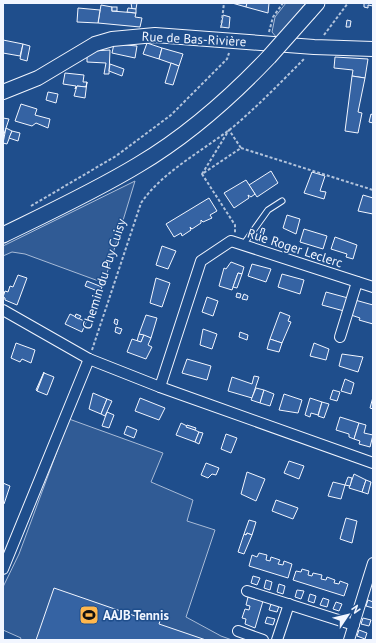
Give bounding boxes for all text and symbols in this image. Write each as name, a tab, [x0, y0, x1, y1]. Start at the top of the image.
street label: Rue de Bas-Rivière	[141, 28, 247, 50]
street label: Chemin du Puy Cuisy	[78, 217, 130, 331]
street label: Rue Roger Leclerc	[245, 225, 345, 271]
north arrow	[328, 595, 368, 635]
text: N	[348, 602, 364, 616]
sports icon: AAJB Tennis	[78, 604, 100, 626]
place label: AAJB Tennis	[103, 607, 169, 624]

